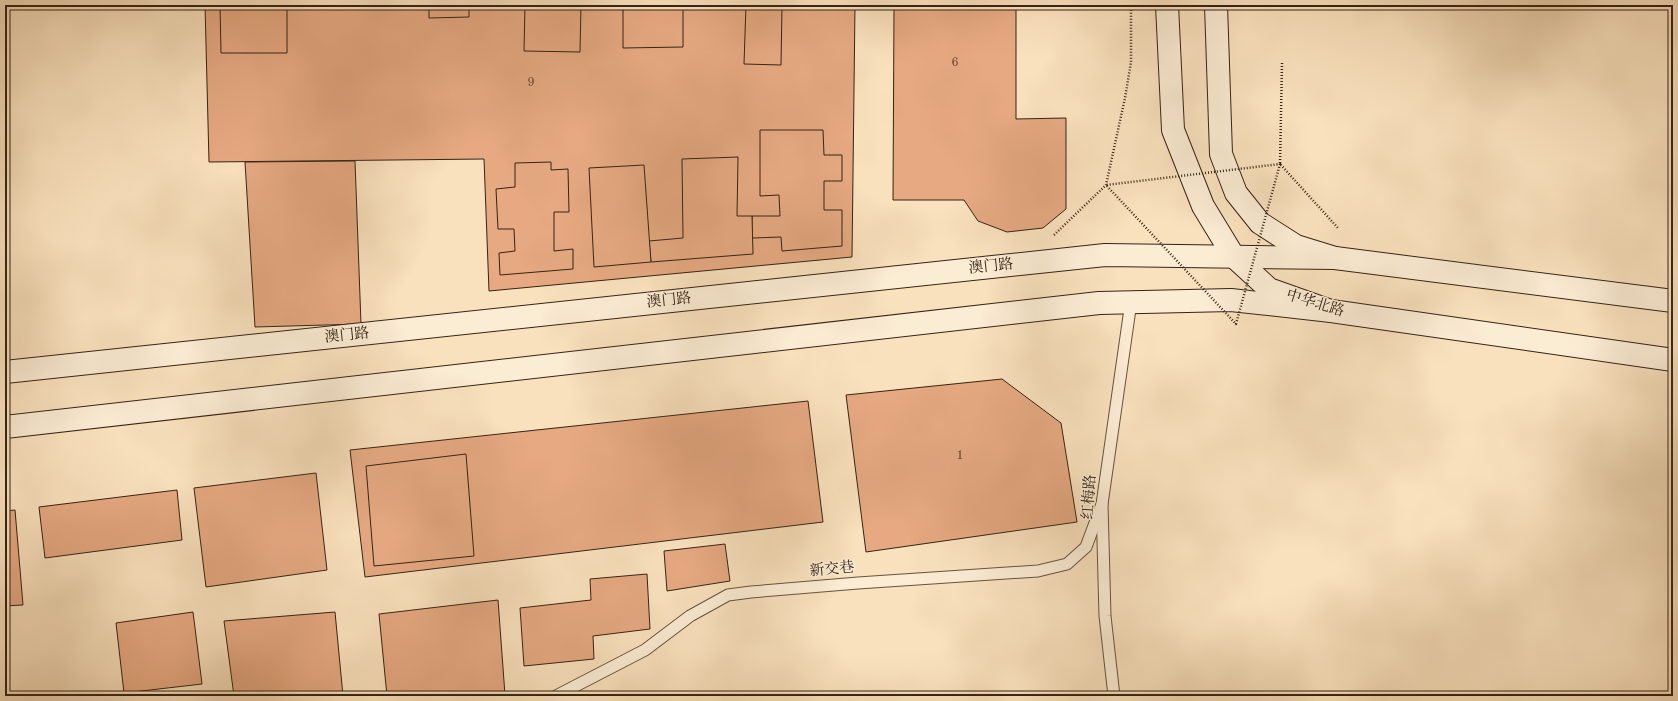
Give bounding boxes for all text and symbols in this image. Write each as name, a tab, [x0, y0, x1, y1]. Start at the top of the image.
house number: 6	[951, 56, 959, 69]
house number: 9	[527, 76, 535, 89]
street label: 澳门路	[968, 255, 1014, 277]
street label: 中华北路	[1284, 286, 1346, 320]
street label: 澳门路	[646, 289, 692, 311]
street label: 澳门路	[324, 324, 370, 346]
house number: 1	[956, 449, 964, 462]
street label: 红梅路	[1079, 474, 1099, 520]
street label: 新交巷	[809, 559, 855, 579]

